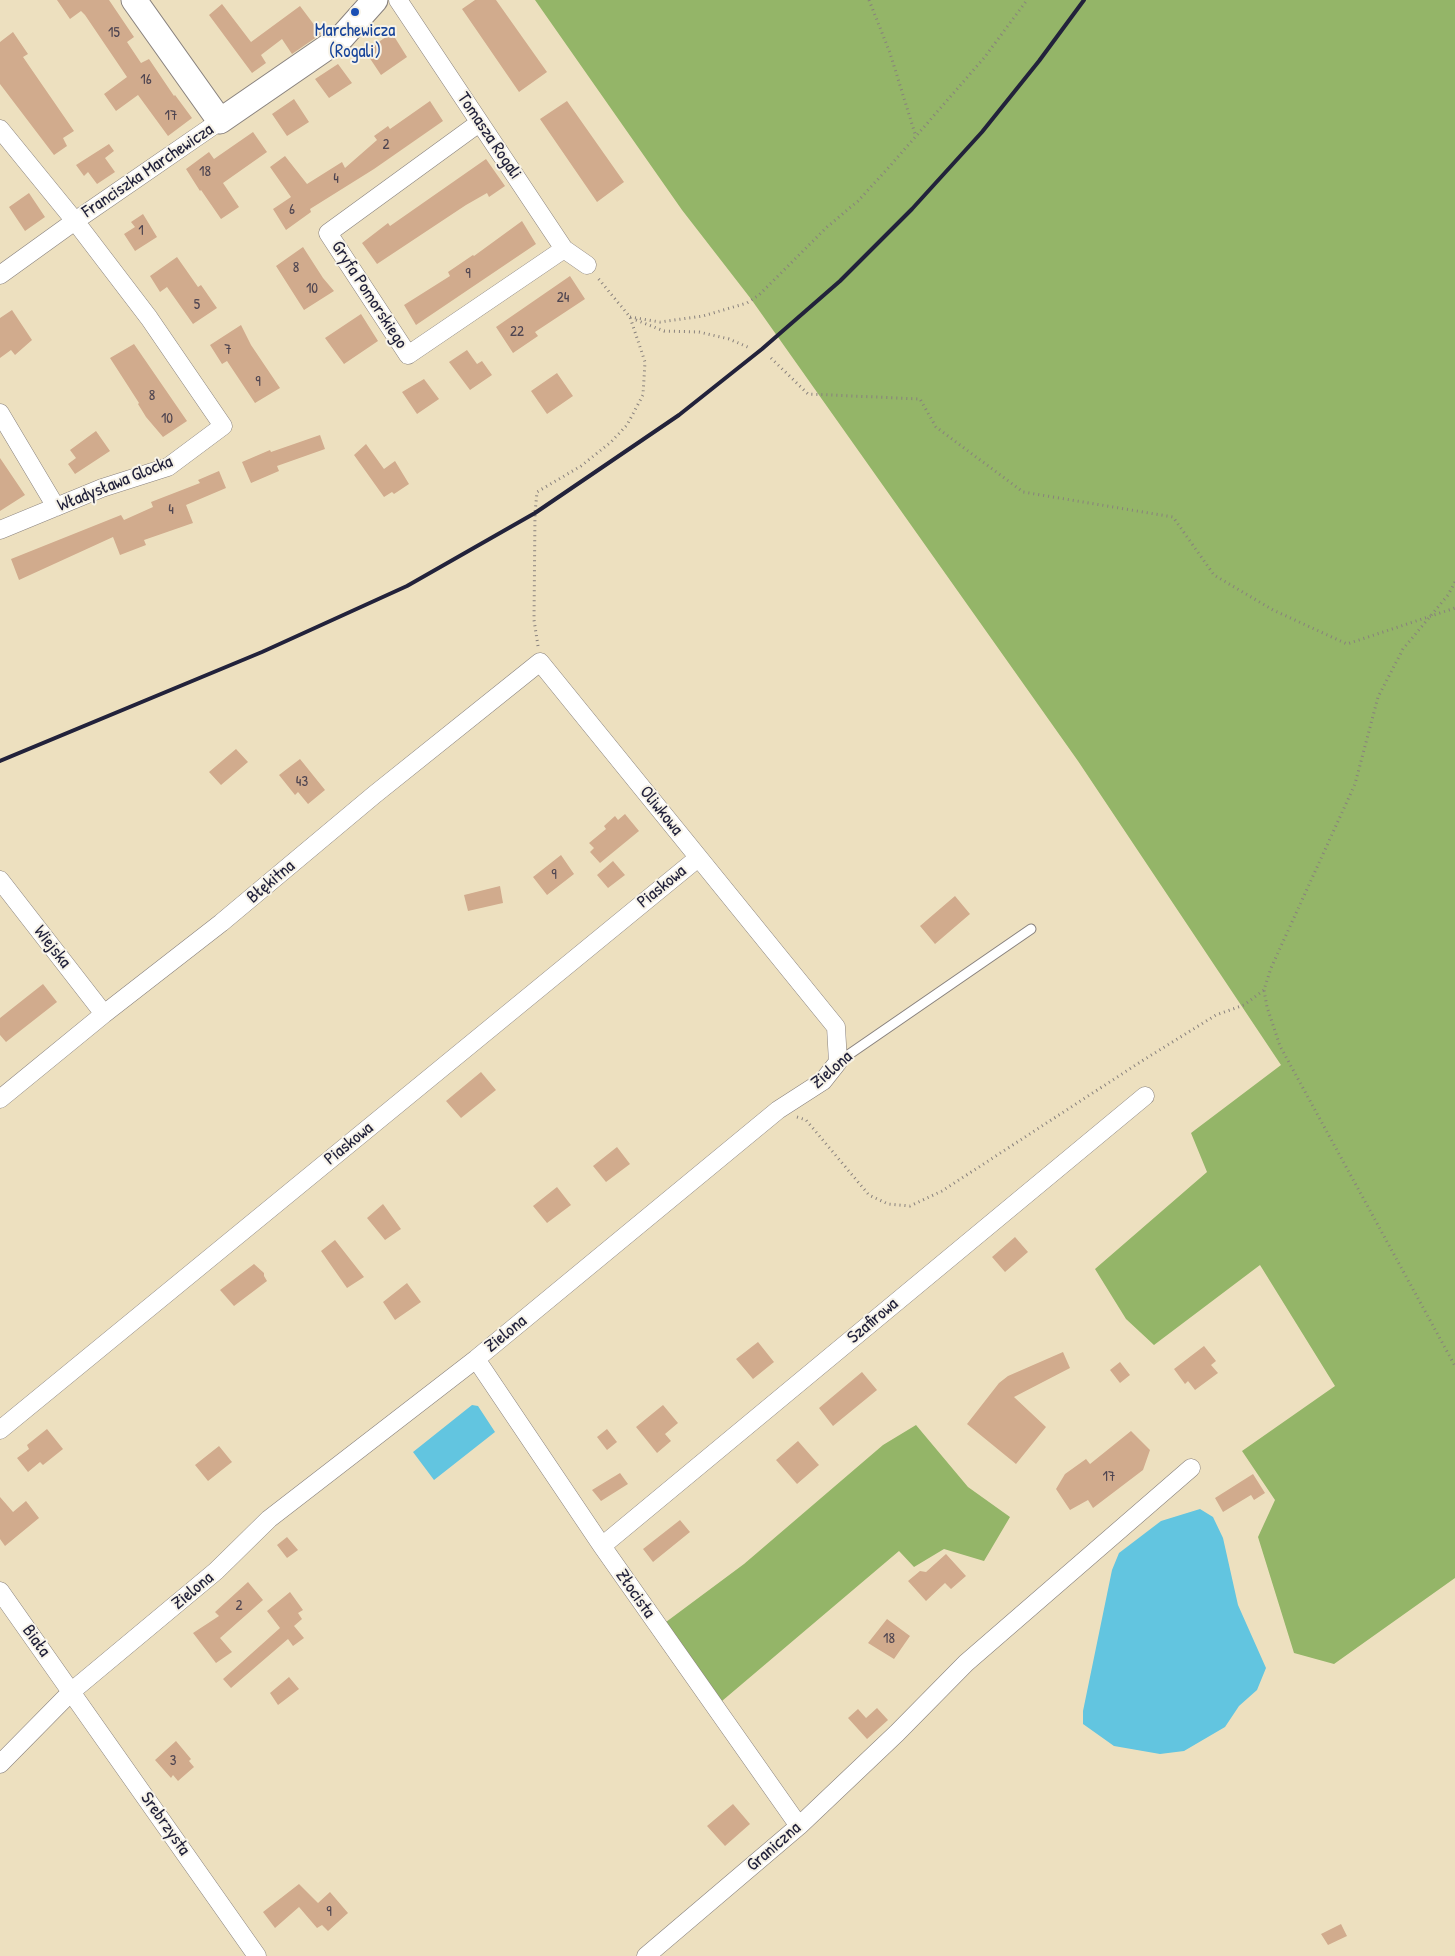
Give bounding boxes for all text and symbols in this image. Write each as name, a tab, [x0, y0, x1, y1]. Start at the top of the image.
marker: Marchewicza (Rogali)	[349, 6, 361, 18]
place label: Marchewicza (Rogali)	[315, 20, 395, 62]
house number: 15	[108, 24, 120, 42]
house number: 16	[140, 71, 152, 89]
street label: Tomasza Rogali	[452, 88, 526, 184]
house number: 17	[165, 107, 177, 125]
street label: Franciszka Marchewicza	[78, 119, 218, 223]
house number: 2	[382, 136, 390, 154]
house number: 18	[199, 163, 211, 181]
house number: 4	[333, 170, 339, 188]
house number: 6	[289, 201, 295, 219]
house number: 1	[138, 222, 144, 240]
street label: Gryfa Pomorskiego	[326, 237, 412, 353]
house number: 8	[293, 259, 299, 277]
house number: 9	[465, 265, 471, 283]
house number: 10	[306, 280, 318, 298]
house number: 24	[557, 289, 569, 307]
house number: 5	[194, 296, 200, 314]
house number: 22	[510, 323, 524, 341]
house number: 7	[224, 341, 232, 359]
house number: 9	[255, 373, 261, 391]
house number: 8	[149, 387, 155, 405]
house number: 10	[161, 410, 173, 428]
street label: Władysława Glocka	[54, 451, 176, 517]
house number: 4	[168, 501, 174, 519]
house number: 43	[296, 773, 308, 791]
street label: Oliwkowa	[635, 782, 687, 840]
street label: Błękitna	[243, 856, 299, 908]
street label: Piaskowa	[633, 861, 691, 913]
house number: 9	[551, 866, 557, 884]
street label: Wiejska	[29, 921, 75, 973]
street label: Zielona	[807, 1046, 857, 1094]
street label: Piaskowa	[320, 1118, 378, 1170]
street label: Szafirowa	[843, 1294, 903, 1348]
street label: Zielona	[481, 1311, 531, 1357]
house number: 17	[1103, 1468, 1115, 1486]
street label: Złocista	[611, 1566, 659, 1622]
street label: Zielona	[168, 1567, 218, 1615]
house number: 2	[235, 1597, 243, 1615]
street label: Biała	[17, 1621, 55, 1661]
house number: 18	[883, 1630, 895, 1648]
house number: 3	[170, 1752, 176, 1770]
street label: Srebrzysta	[135, 1788, 195, 1860]
street label: Graniczna	[743, 1818, 805, 1876]
house number: 9	[326, 1903, 332, 1921]

